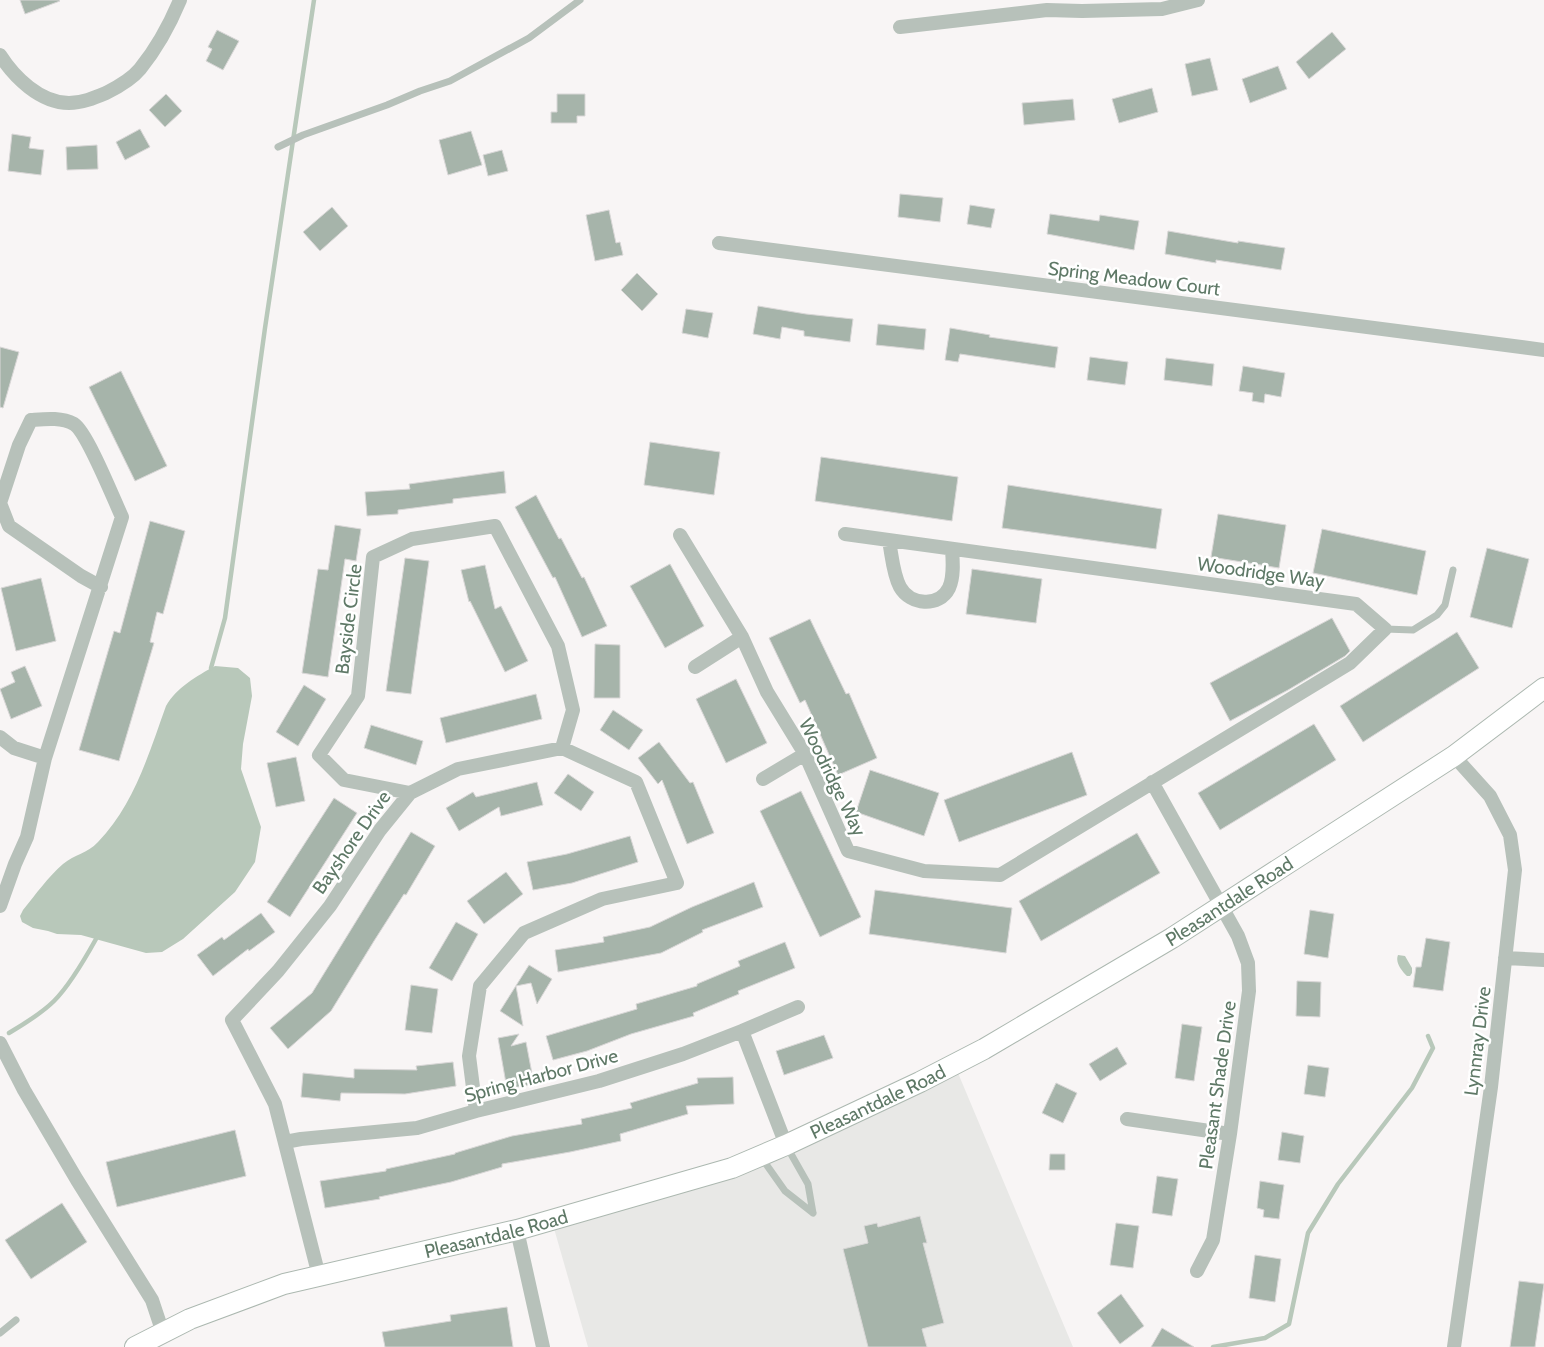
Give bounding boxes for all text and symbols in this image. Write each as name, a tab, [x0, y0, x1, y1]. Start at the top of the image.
street label: Spring Meadow Court	[1047, 257, 1222, 301]
street label: Woodridge Way	[1196, 552, 1326, 593]
street label: Bayside Circle	[330, 562, 367, 675]
street label: Woodridge Way	[794, 715, 871, 840]
street label: Bayshore Drive	[307, 786, 396, 898]
street label: Pleasantdale Road	[1162, 852, 1297, 951]
street label: Lynnray Drive	[1459, 985, 1496, 1097]
street label: Pleasant Shade Drive	[1194, 999, 1241, 1171]
street label: Spring Harbor Drive	[462, 1044, 621, 1107]
street label: Pleasantdale Road	[806, 1060, 949, 1144]
street label: Pleasantdale Road	[422, 1205, 571, 1263]

